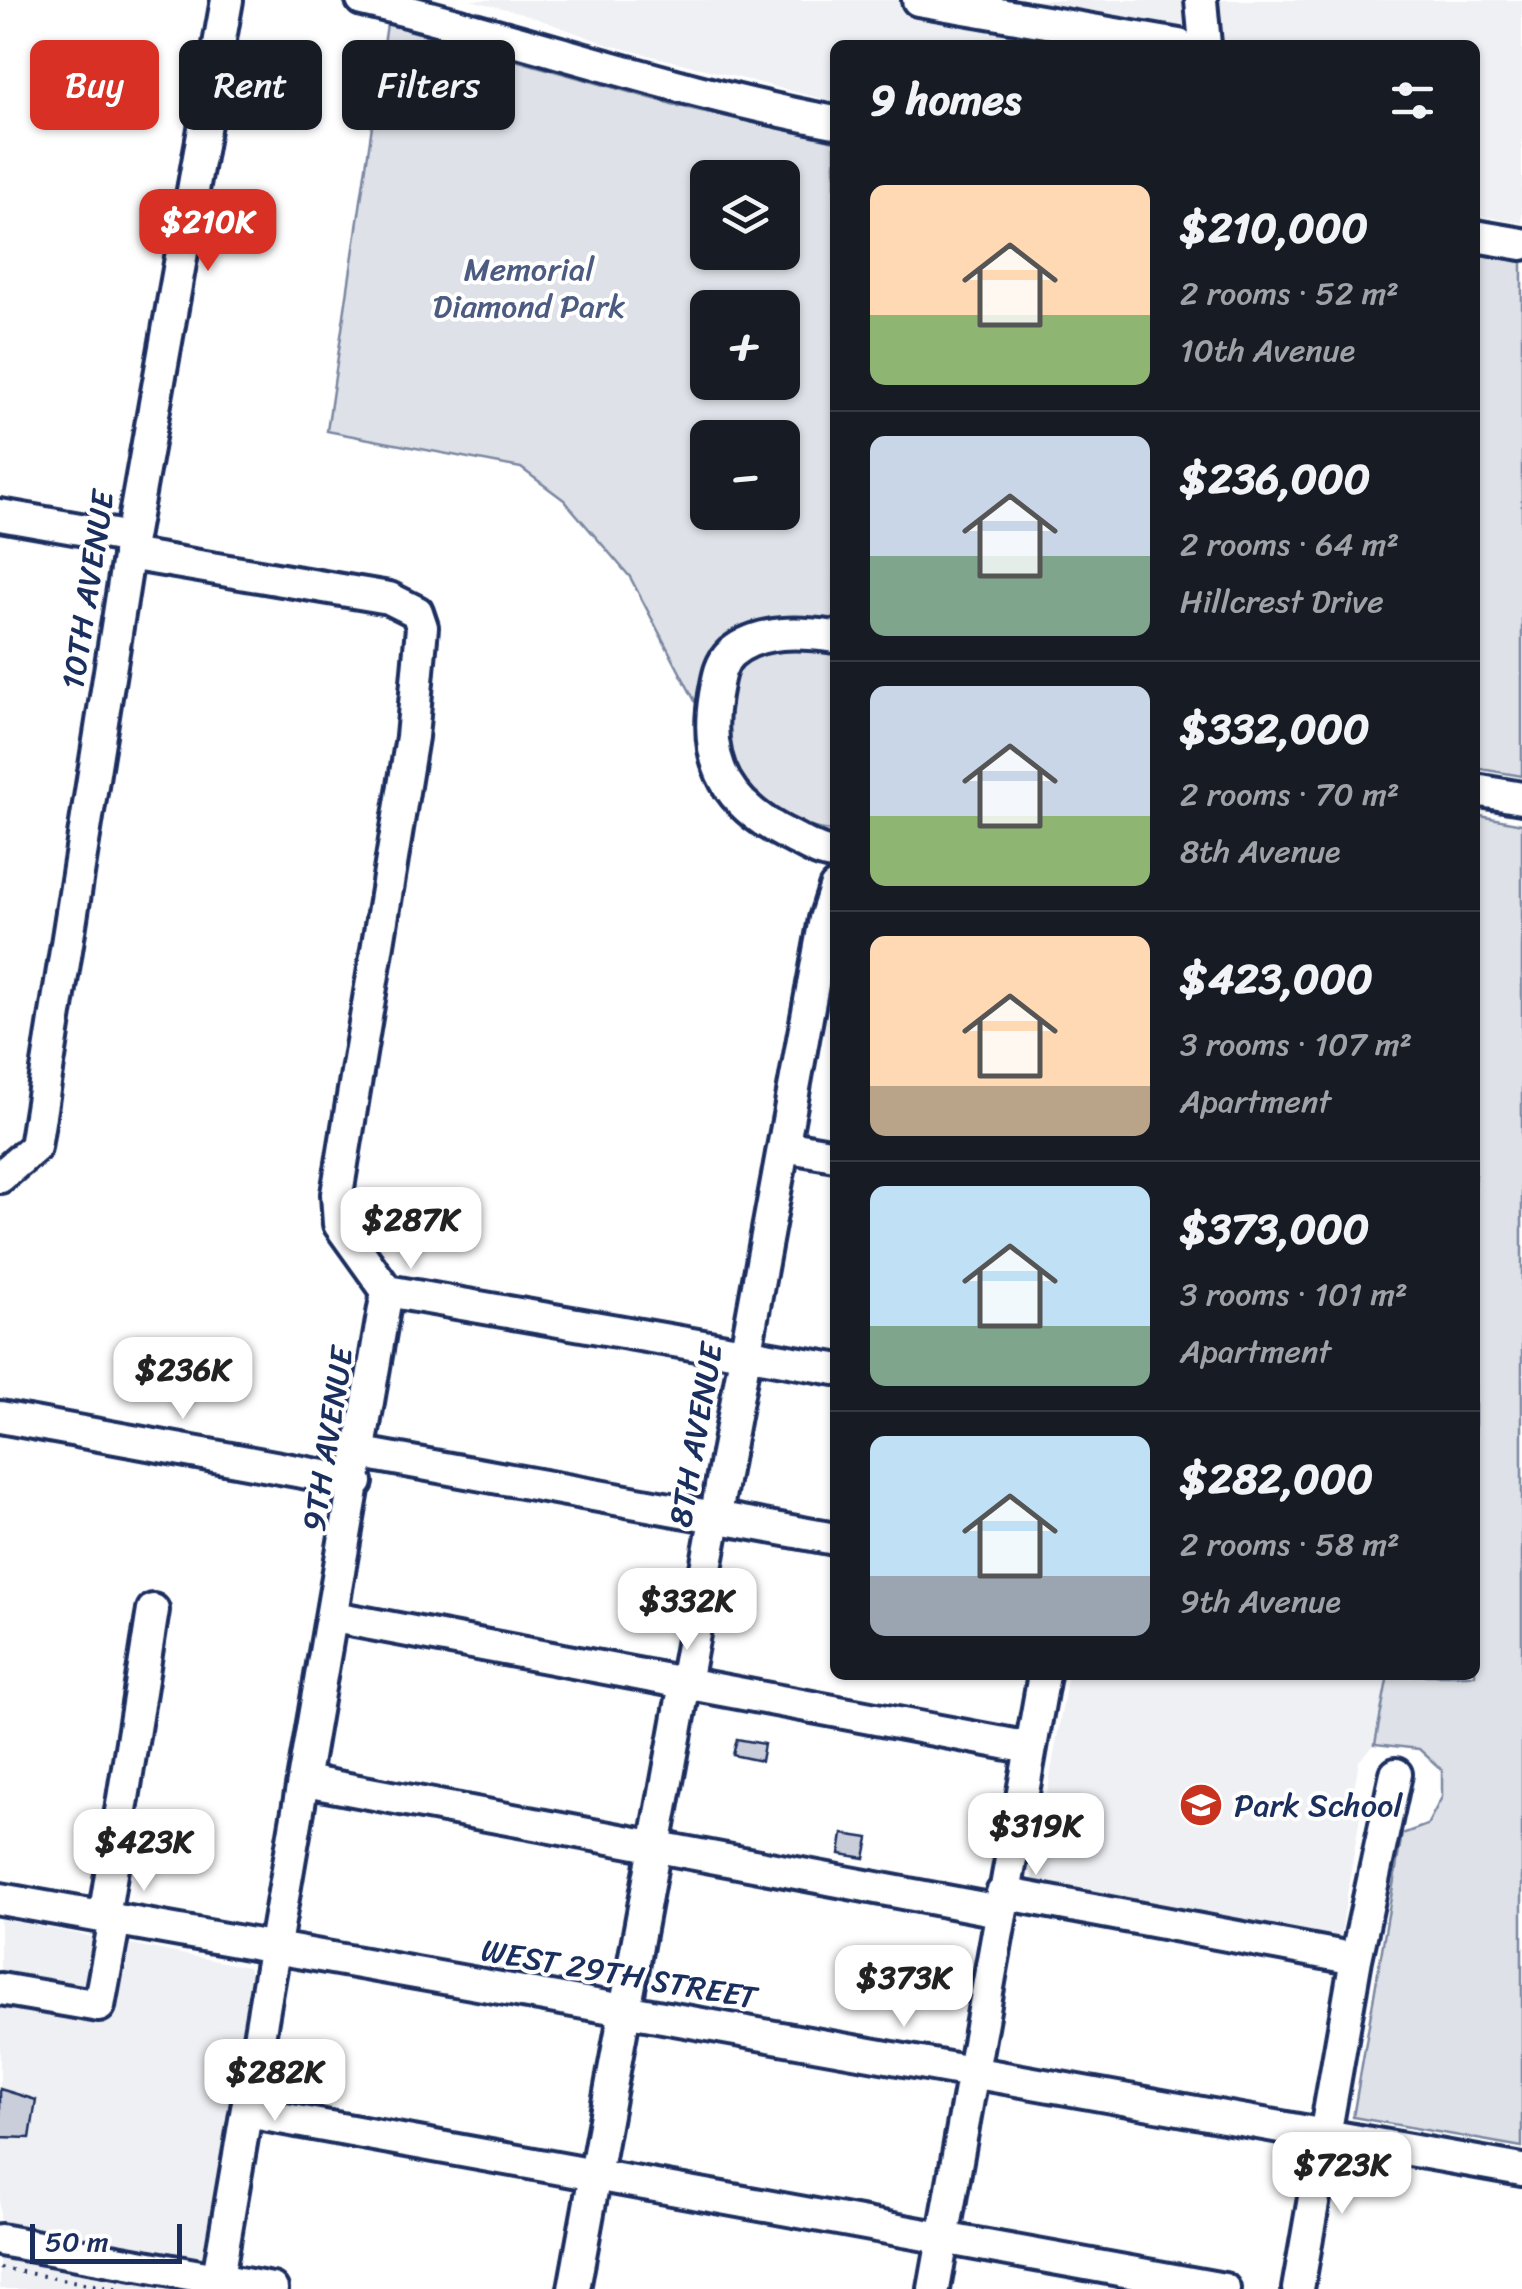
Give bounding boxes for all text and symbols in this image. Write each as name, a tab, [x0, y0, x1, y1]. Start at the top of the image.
chip: Buy	[30, 40, 159, 130]
chip: Rent	[179, 40, 322, 130]
chip: Filters	[342, 40, 515, 130]
text: 9 homes	[870, 63, 1021, 137]
icon: filters	[1385, 73, 1440, 128]
map controls	[690, 160, 800, 530]
button: layers	[690, 160, 800, 270]
pin: $210K	[138, 189, 278, 274]
text: $210,000	[1180, 191, 1368, 265]
text: $210K	[161, 193, 255, 250]
icon: home	[950, 225, 1070, 345]
park label: Memorial Diamond Park	[433, 241, 625, 335]
text: 2 rooms · 52 m²	[1180, 265, 1399, 322]
button: +	[690, 290, 800, 400]
text: 10th Avenue	[1180, 322, 1355, 379]
button: −	[690, 420, 800, 530]
text: $236,000	[1180, 442, 1370, 516]
icon: home	[950, 476, 1070, 596]
street label: 10TH AVENUE	[44, 484, 132, 694]
text: 2 rooms · 64 m²	[1180, 516, 1399, 573]
text: Hillcrest Drive	[1180, 573, 1384, 630]
text: $332,000	[1180, 692, 1370, 766]
icon: home	[950, 726, 1070, 846]
text: 2 rooms · 70 m²	[1180, 766, 1399, 823]
text: 8th Avenue	[1180, 823, 1341, 880]
text: $423,000	[1180, 942, 1373, 1016]
icon: home	[950, 976, 1070, 1096]
text: 3 rooms · 107 m²	[1180, 1016, 1412, 1073]
text: Apartment	[1180, 1073, 1331, 1130]
pin: $287K	[341, 1187, 481, 1272]
text: $287K	[362, 1191, 460, 1248]
text: $373,000	[1180, 1192, 1369, 1266]
icon: home	[950, 1226, 1070, 1346]
text: 3 rooms · 101 m²	[1180, 1266, 1408, 1323]
text: Apartment	[1180, 1323, 1331, 1380]
street label: 8TH AVENUE	[652, 1336, 741, 1532]
pin: $236K	[113, 1337, 253, 1422]
street label: 9TH AVENUE	[285, 1340, 371, 1536]
text: $236K	[135, 1341, 231, 1398]
text: $282,000	[1180, 1442, 1373, 1516]
icon: home	[950, 1476, 1070, 1596]
text: 2 rooms · 58 m²	[1180, 1516, 1400, 1573]
pin: $332K	[617, 1568, 757, 1653]
text: $332K	[640, 1572, 734, 1629]
text: 9th Avenue	[1180, 1573, 1341, 1630]
place label: Park School	[1234, 1777, 1403, 1834]
school or university icon: Park School	[1178, 1782, 1224, 1828]
pin: $319K	[966, 1793, 1106, 1878]
text: $319K	[990, 1797, 1082, 1854]
pin: $423K	[74, 1809, 214, 1894]
text: $423K	[95, 1813, 193, 1870]
street label: WEST 29TH STREET	[477, 1922, 764, 2027]
pin: $373K	[834, 1945, 974, 2030]
text: $373K	[857, 1949, 951, 2006]
pin: $282K	[205, 2039, 345, 2124]
text: $282K	[226, 2043, 324, 2100]
pin: $723K	[1272, 2132, 1412, 2217]
text: $723K	[1294, 2136, 1390, 2193]
text: 50 m	[45, 2217, 109, 2266]
scale bar	[30, 2219, 182, 2264]

